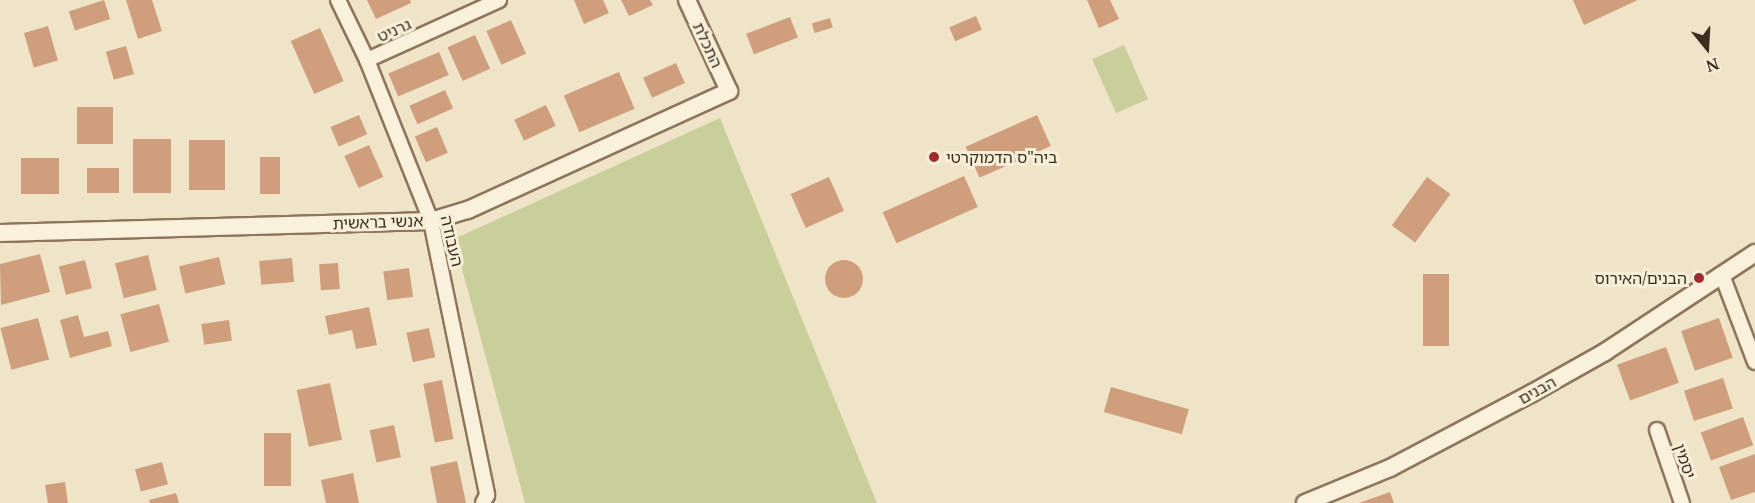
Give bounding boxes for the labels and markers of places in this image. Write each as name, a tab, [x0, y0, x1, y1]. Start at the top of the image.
place label: ביה"ס הדמוקרטי	[946, 147, 1057, 167]
marker: ביה"ס הדמוקרטי	[927, 150, 941, 164]
place label: הבנים/האירוס	[1595, 268, 1687, 288]
marker: הבנים/האירוס	[1692, 271, 1706, 285]

